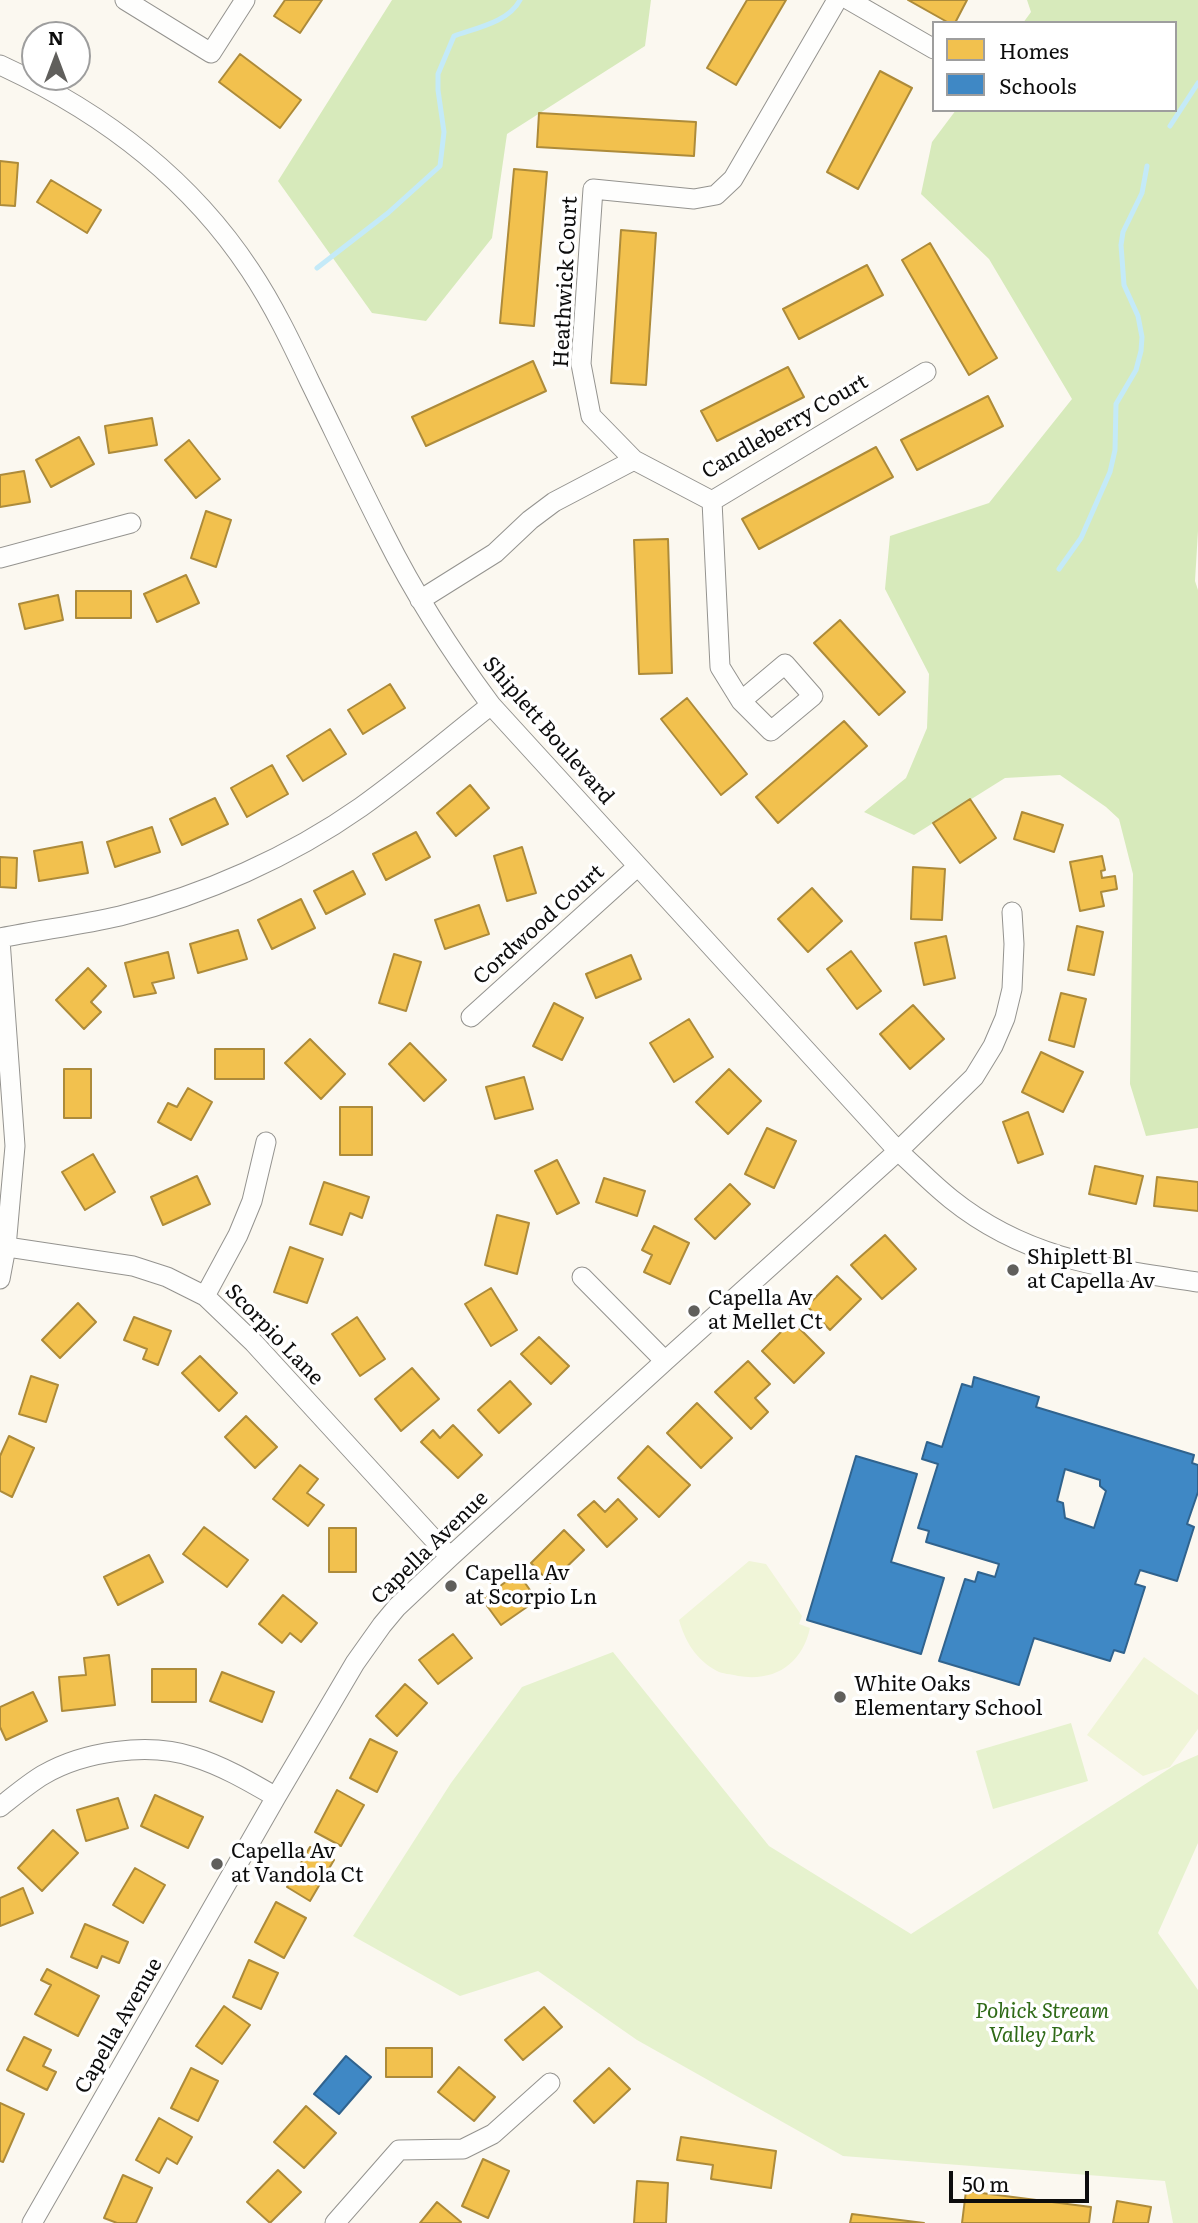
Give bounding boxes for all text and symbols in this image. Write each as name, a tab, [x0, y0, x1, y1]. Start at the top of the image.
north arrow	[21, 21, 91, 91]
legend	[932, 21, 1177, 112]
text: N	[48, 23, 64, 51]
text: Homes	[999, 34, 1069, 65]
text: Schools	[999, 69, 1077, 100]
street label: Heathwick Court	[549, 196, 583, 368]
street label: Candleberry Court	[698, 369, 872, 485]
street label: Shiplett Boulevard	[477, 652, 619, 810]
street label: Cordwood Court	[468, 860, 610, 990]
place label: Shiplett Bl at Capella Av	[1027, 1245, 1155, 1295]
marker: Shiplett Bl at Capella Av	[1005, 1262, 1021, 1278]
street label: Scorpio Lane	[220, 1279, 328, 1391]
place label: Capella Av at Mellet Ct	[708, 1286, 823, 1336]
marker: Capella Av at Mellet Ct	[686, 1303, 702, 1319]
street label: Capella Avenue	[366, 1486, 494, 1610]
place label: Capella Av at Scorpio Ln	[465, 1561, 597, 1611]
marker: Capella Av at Scorpio Ln	[443, 1578, 459, 1594]
place label: White Oaks Elementary School	[854, 1672, 1043, 1722]
marker: White Oaks Elementary School	[832, 1689, 848, 1705]
place label: Capella Av at Vandola Ct	[231, 1839, 363, 1889]
marker: Capella Av at Vandola Ct	[209, 1856, 225, 1872]
street label: Capella Avenue	[70, 1954, 168, 2098]
park label: Pohick Stream Valley Park	[975, 1999, 1109, 2049]
scale bar	[953, 2156, 1093, 2200]
text: 50 m	[962, 2167, 1009, 2198]

